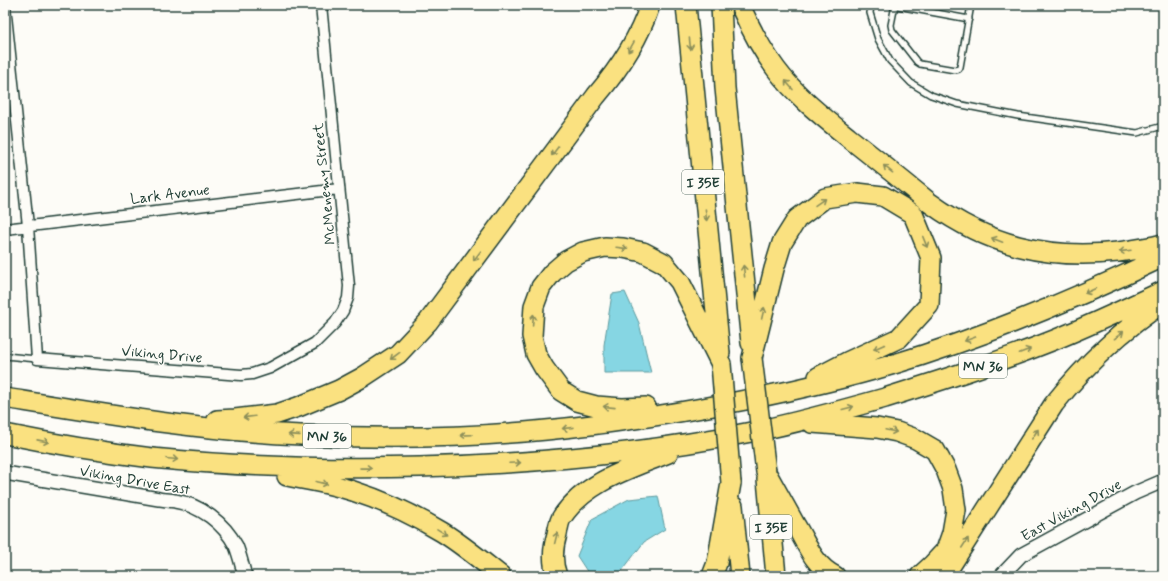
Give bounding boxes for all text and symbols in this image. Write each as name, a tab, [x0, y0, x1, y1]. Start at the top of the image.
one-way arrow	[686, 37, 693, 50]
one-way arrow	[627, 41, 635, 53]
one-way arrow	[785, 80, 794, 91]
street label: McMenemy Street	[309, 122, 341, 246]
one-way arrow	[550, 146, 559, 157]
one-way arrow	[883, 165, 894, 174]
road number: I 35E	[682, 170, 724, 194]
street label: Lark Avenue	[129, 180, 211, 210]
one-way arrow	[815, 198, 826, 206]
one-way arrow	[703, 208, 710, 221]
one-way arrow	[991, 235, 1003, 243]
one-way arrow	[921, 236, 929, 248]
one-way arrow	[615, 244, 628, 252]
one-way arrow	[1119, 247, 1132, 255]
one-way arrow	[473, 250, 481, 261]
one-way arrow	[740, 265, 747, 278]
one-way arrow	[1084, 288, 1096, 295]
one-way arrow	[760, 307, 768, 320]
one-way arrow	[529, 314, 536, 327]
one-way arrow	[1113, 331, 1124, 340]
one-way arrow	[964, 335, 976, 343]
street label: Viking Drive	[121, 341, 203, 369]
one-way arrow	[874, 344, 886, 351]
one-way arrow	[1018, 346, 1030, 354]
one-way arrow	[389, 352, 400, 360]
road number: MN 36	[959, 354, 1007, 378]
one-way arrow	[603, 403, 616, 411]
one-way arrow	[841, 404, 854, 412]
one-way arrow	[243, 414, 256, 421]
road number: MN 36	[303, 424, 351, 448]
one-way arrow	[562, 424, 575, 432]
one-way arrow	[884, 427, 897, 435]
one-way arrow	[1030, 428, 1039, 439]
one-way arrow	[288, 431, 301, 438]
one-way arrow	[460, 432, 473, 439]
one-way arrow	[36, 438, 49, 446]
one-way arrow	[165, 456, 178, 463]
one-way arrow	[508, 459, 521, 466]
street label: Viking Drive East	[78, 461, 192, 501]
one-way arrow	[359, 464, 372, 472]
street label: East Viking Drive	[1018, 475, 1125, 547]
one-way arrow	[315, 479, 328, 487]
road number: I 35E	[750, 515, 792, 539]
one-way arrow	[436, 528, 447, 536]
one-way arrow	[553, 531, 560, 544]
one-way arrow	[961, 538, 969, 549]

